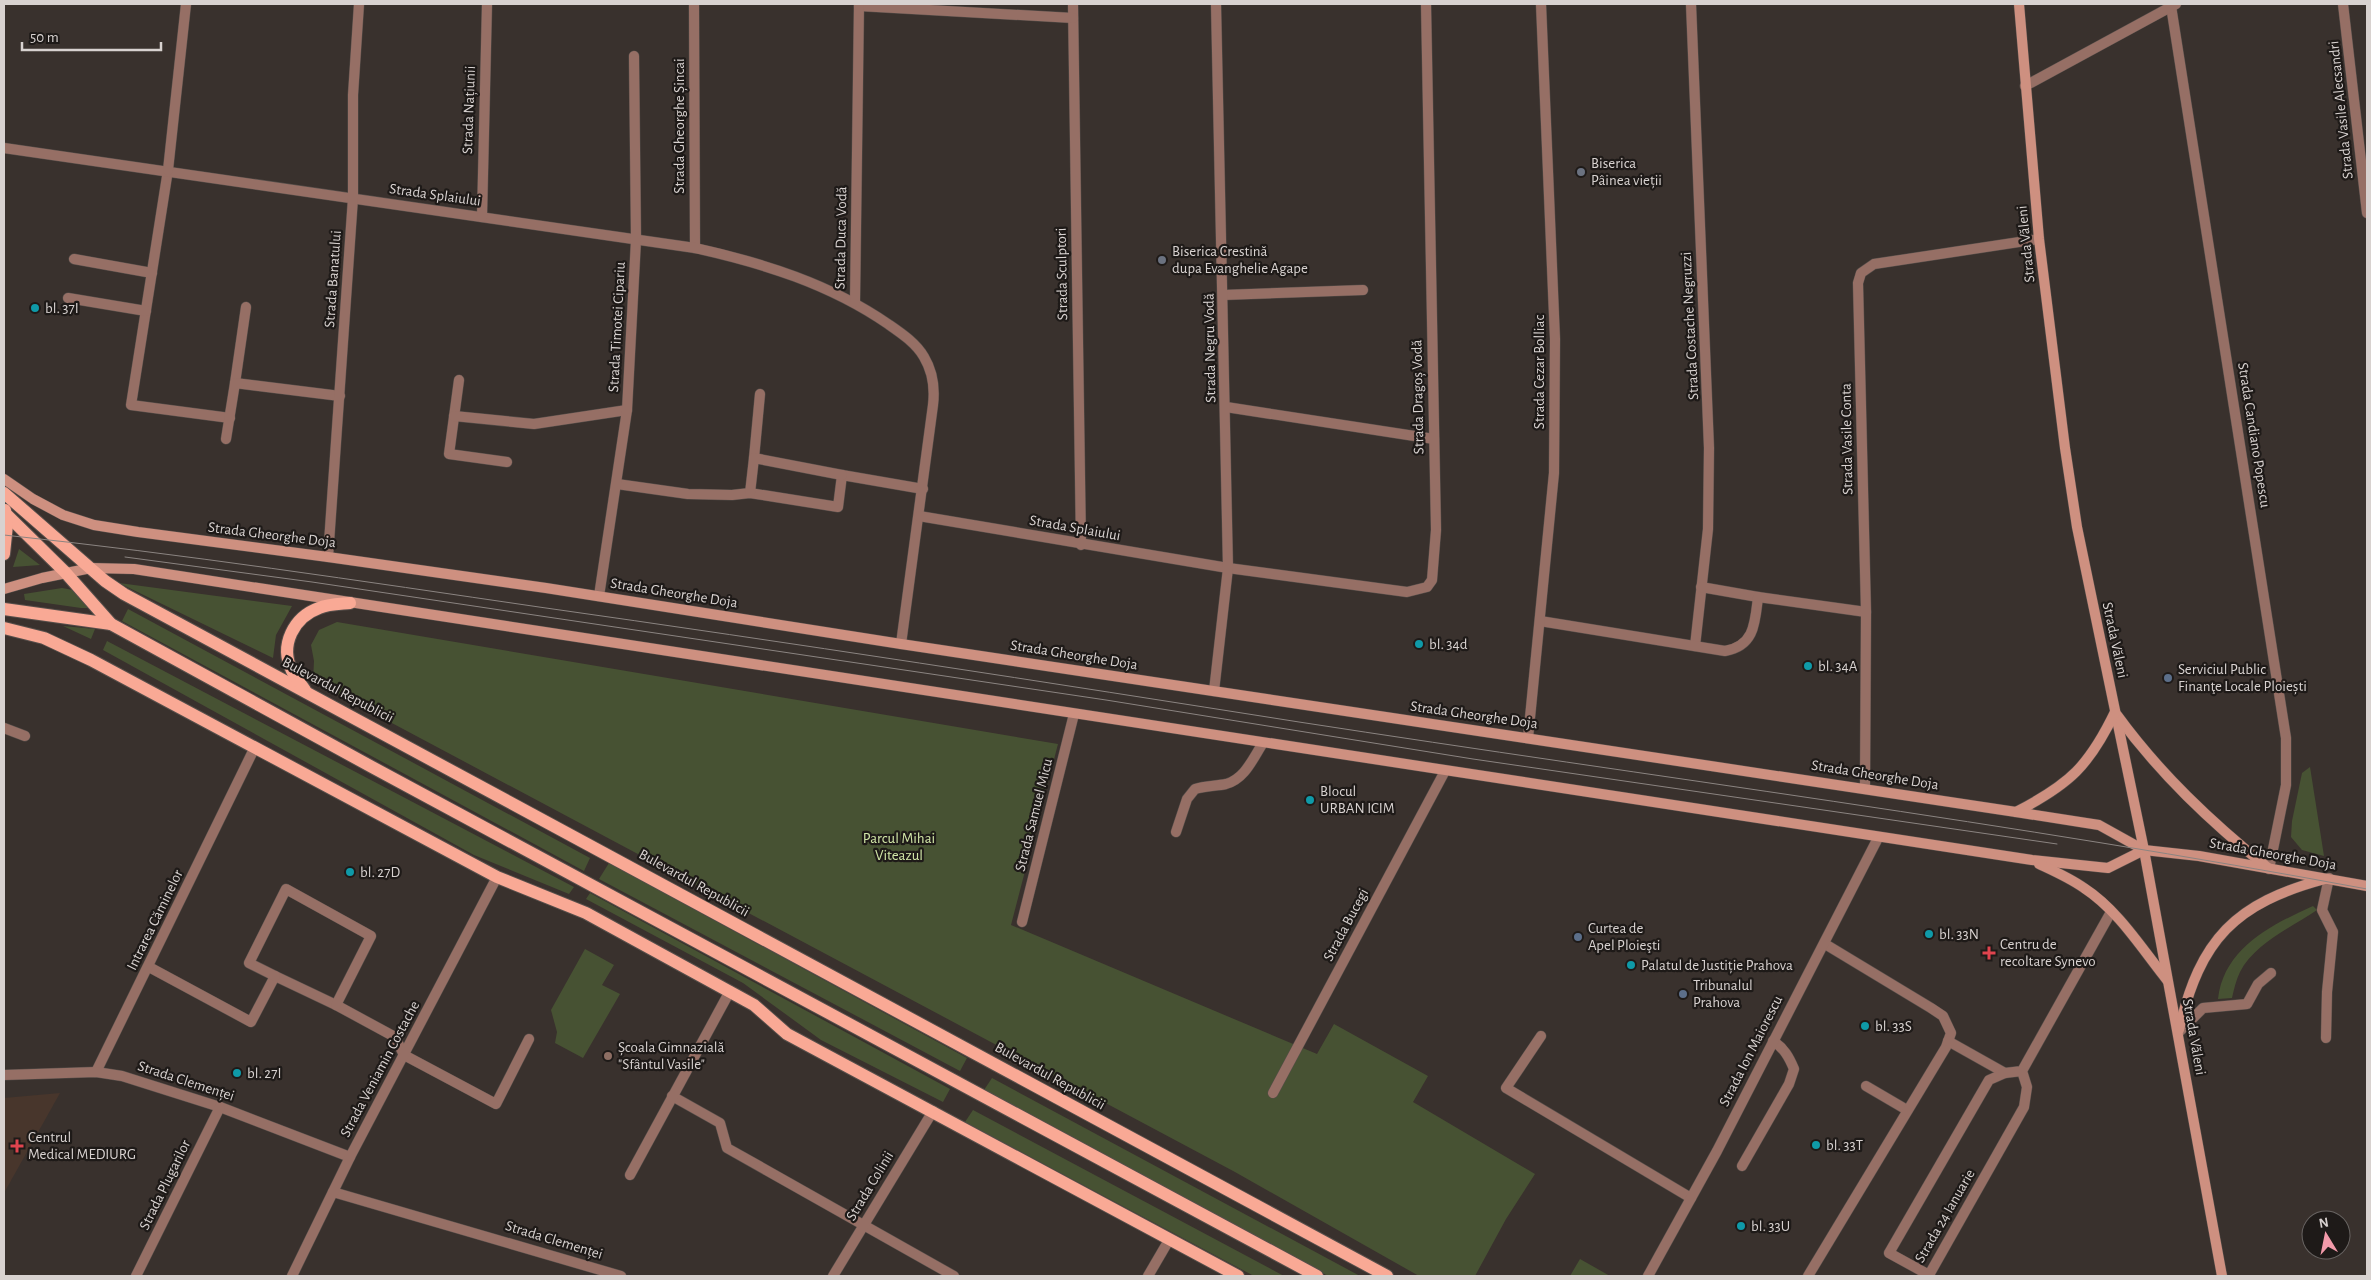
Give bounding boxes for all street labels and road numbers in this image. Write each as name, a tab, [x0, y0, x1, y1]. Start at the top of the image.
street label: Strada Vasile Alecsandri	[2326, 40, 2356, 180]
street label: Strada Gheorghe Șincai	[672, 58, 688, 194]
street label: Strada Națiunii	[460, 66, 479, 154]
street label: Strada Splaiului	[388, 181, 482, 209]
street label: Strada Duca Vodă	[833, 186, 849, 290]
street label: Strada Văleni	[2015, 205, 2037, 283]
street label: Strada Sculptori	[1054, 228, 1070, 320]
street label: Strada Banatului	[322, 230, 344, 328]
street label: Strada Costache Negruzzi	[1679, 252, 1701, 400]
street label: Strada Timotei Cipariu	[606, 261, 628, 393]
street label: Strada Negru Vodă	[1202, 293, 1218, 403]
street label: Strada Cezar Bolliac	[1532, 315, 1547, 429]
street label: Strada Dragoș Vodă	[1410, 340, 1427, 454]
street label: Strada Candiano Popescu	[2235, 361, 2273, 509]
street label: Strada Vasile Conta	[1839, 383, 1855, 495]
street label: Strada Splaiului	[1028, 513, 1122, 543]
street label: Strada Gheorghe Doja	[207, 520, 337, 550]
street label: Strada Gheorghe Doja	[609, 576, 739, 610]
street label: Strada Văleni	[2100, 601, 2130, 679]
street label: Strada Gheorghe Doja	[1009, 638, 1139, 672]
street label: Bulevardul Republicii	[280, 654, 396, 726]
street label: Strada Gheorghe Doja	[1409, 699, 1539, 731]
street label: Strada Samuel Micu	[1013, 757, 1055, 873]
street label: Strada Gheorghe Doja	[1810, 758, 1940, 792]
street label: Strada Gheorghe Doja	[2208, 835, 2338, 873]
street label: Bulevardul Republicii	[636, 846, 752, 920]
street label: Intrarea Căminelor	[124, 867, 186, 973]
street label: Strada Bucegi	[1321, 886, 1371, 964]
street label: Strada Ion Maiorescu	[1717, 993, 1786, 1109]
street label: Strada Veniamin Costache	[338, 998, 422, 1140]
street label: Strada Văleni	[2180, 998, 2208, 1076]
street label: Bulevardul Republicii	[992, 1039, 1108, 1113]
street label: Strada Clemenței	[135, 1058, 236, 1105]
street label: Strada Plugarilor	[137, 1138, 193, 1232]
street label: Strada Colinii	[844, 1149, 896, 1223]
street label: Strada 24 Ianuarie	[1912, 1167, 1978, 1265]
street label: Strada Clemenței	[503, 1218, 604, 1263]

